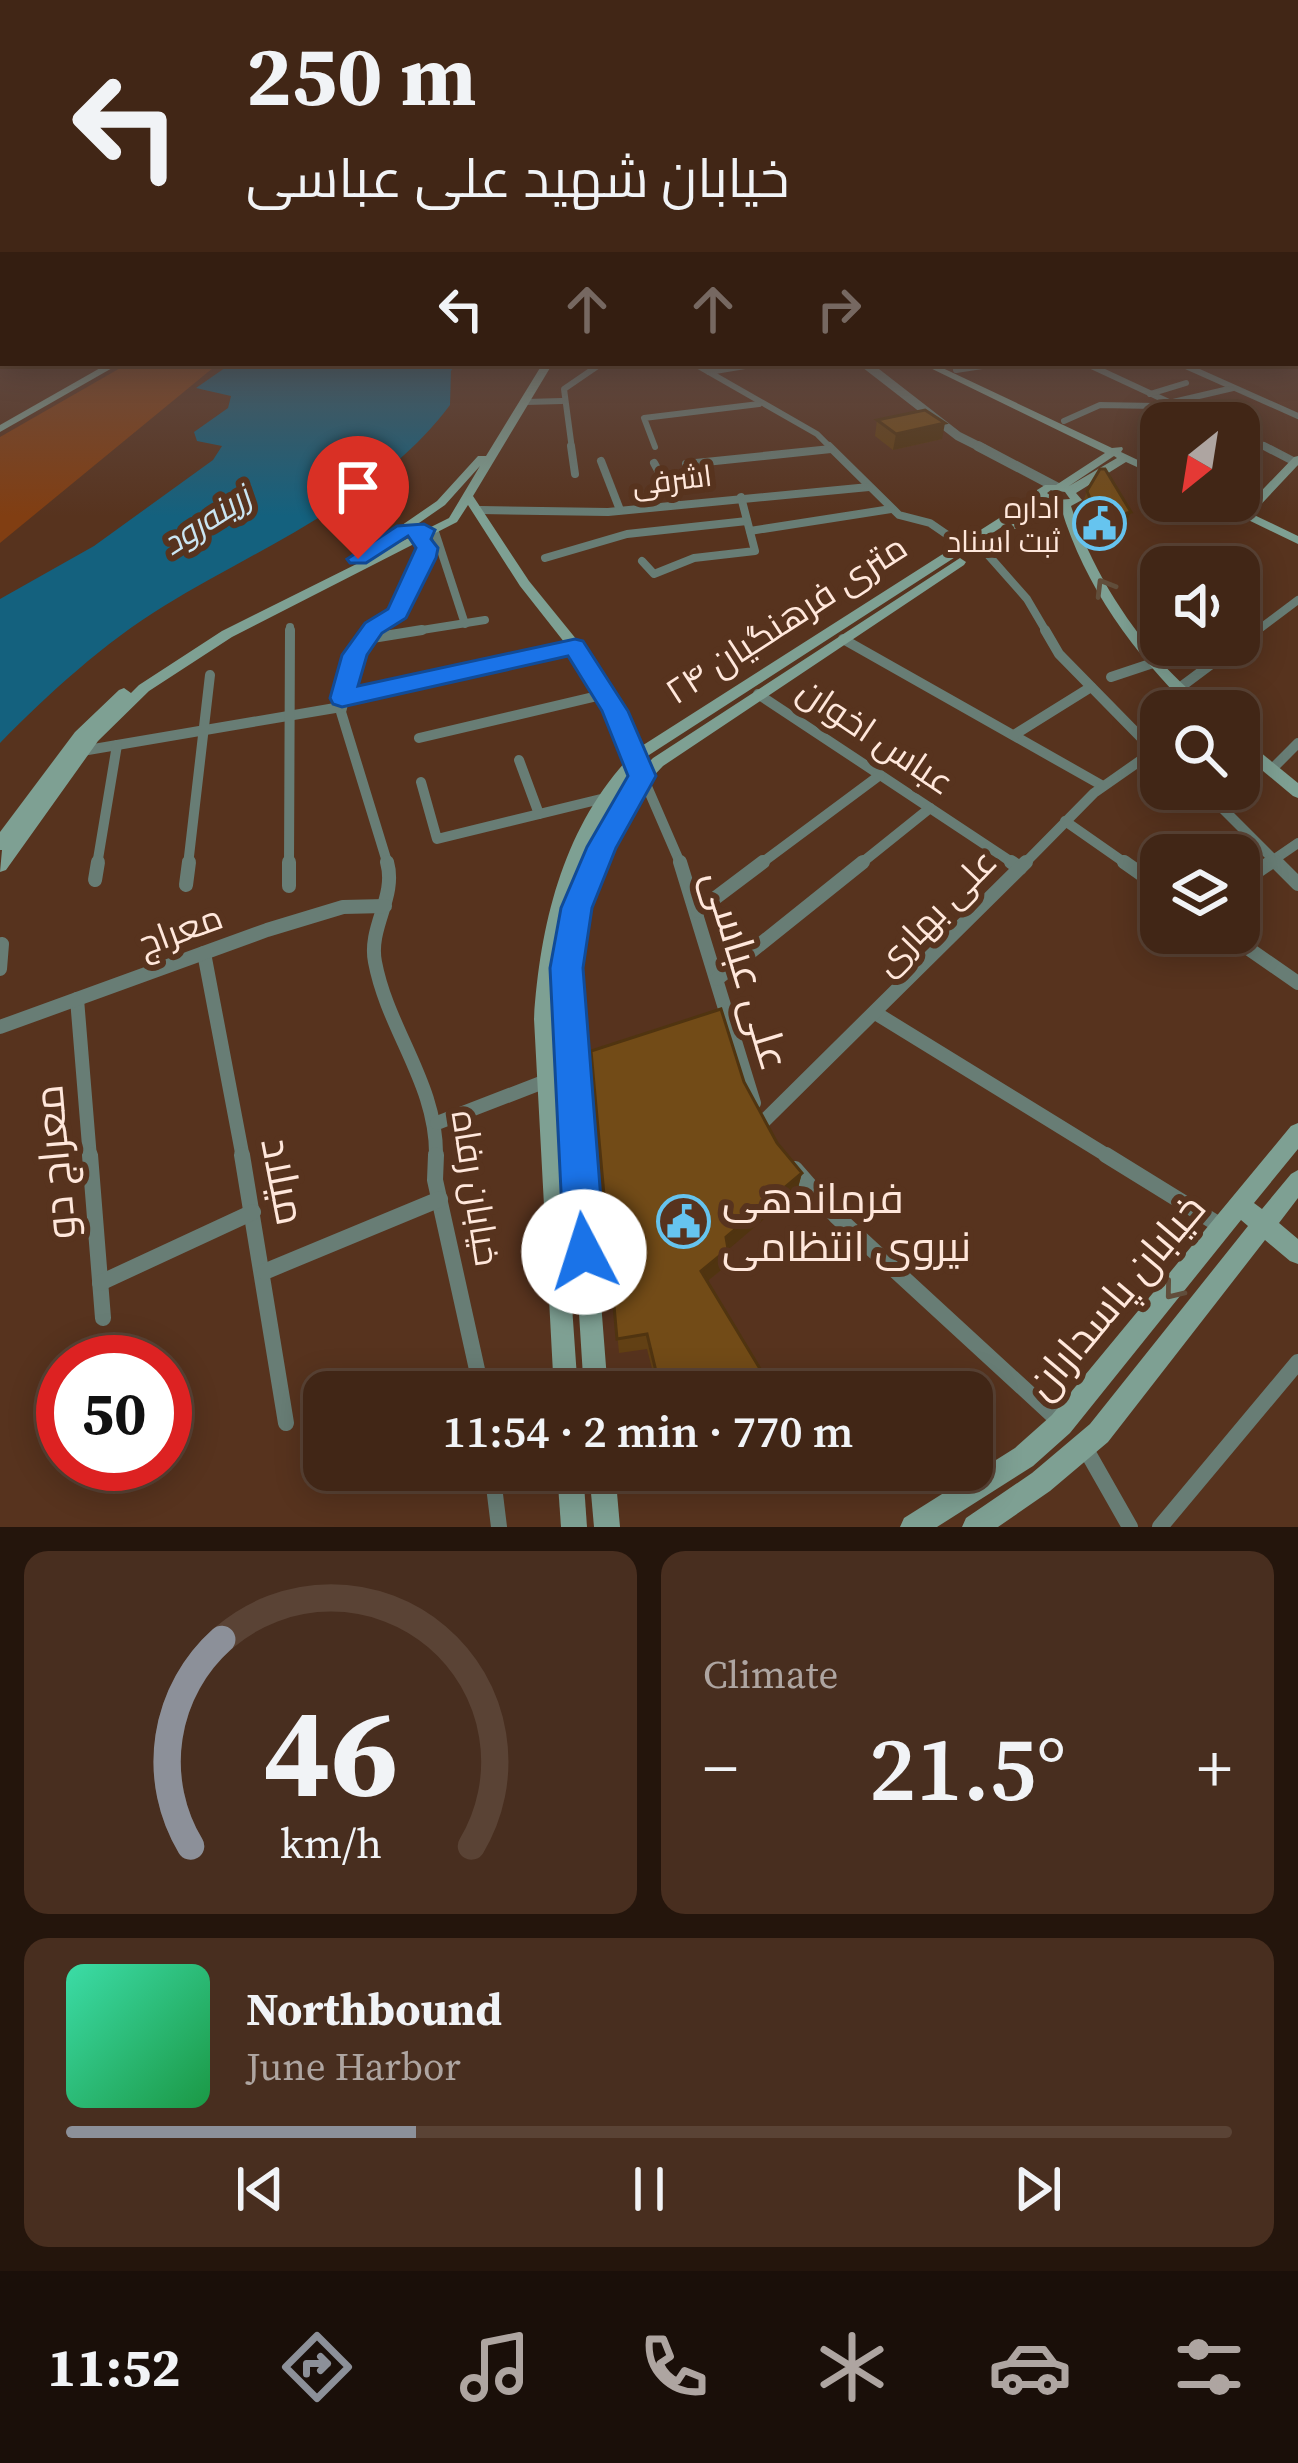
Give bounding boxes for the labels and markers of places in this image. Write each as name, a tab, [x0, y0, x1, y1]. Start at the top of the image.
pin	[307, 436, 409, 559]
place label: اداره ثبت اسناد	[947, 487, 1060, 562]
public building icon: اداره ثبت اسناد	[1071, 496, 1127, 552]
place label: فرماندهی نیروی انتظامی	[722, 1169, 971, 1275]
public building icon: فرماندهی نیروی انتظامی	[655, 1194, 711, 1250]

